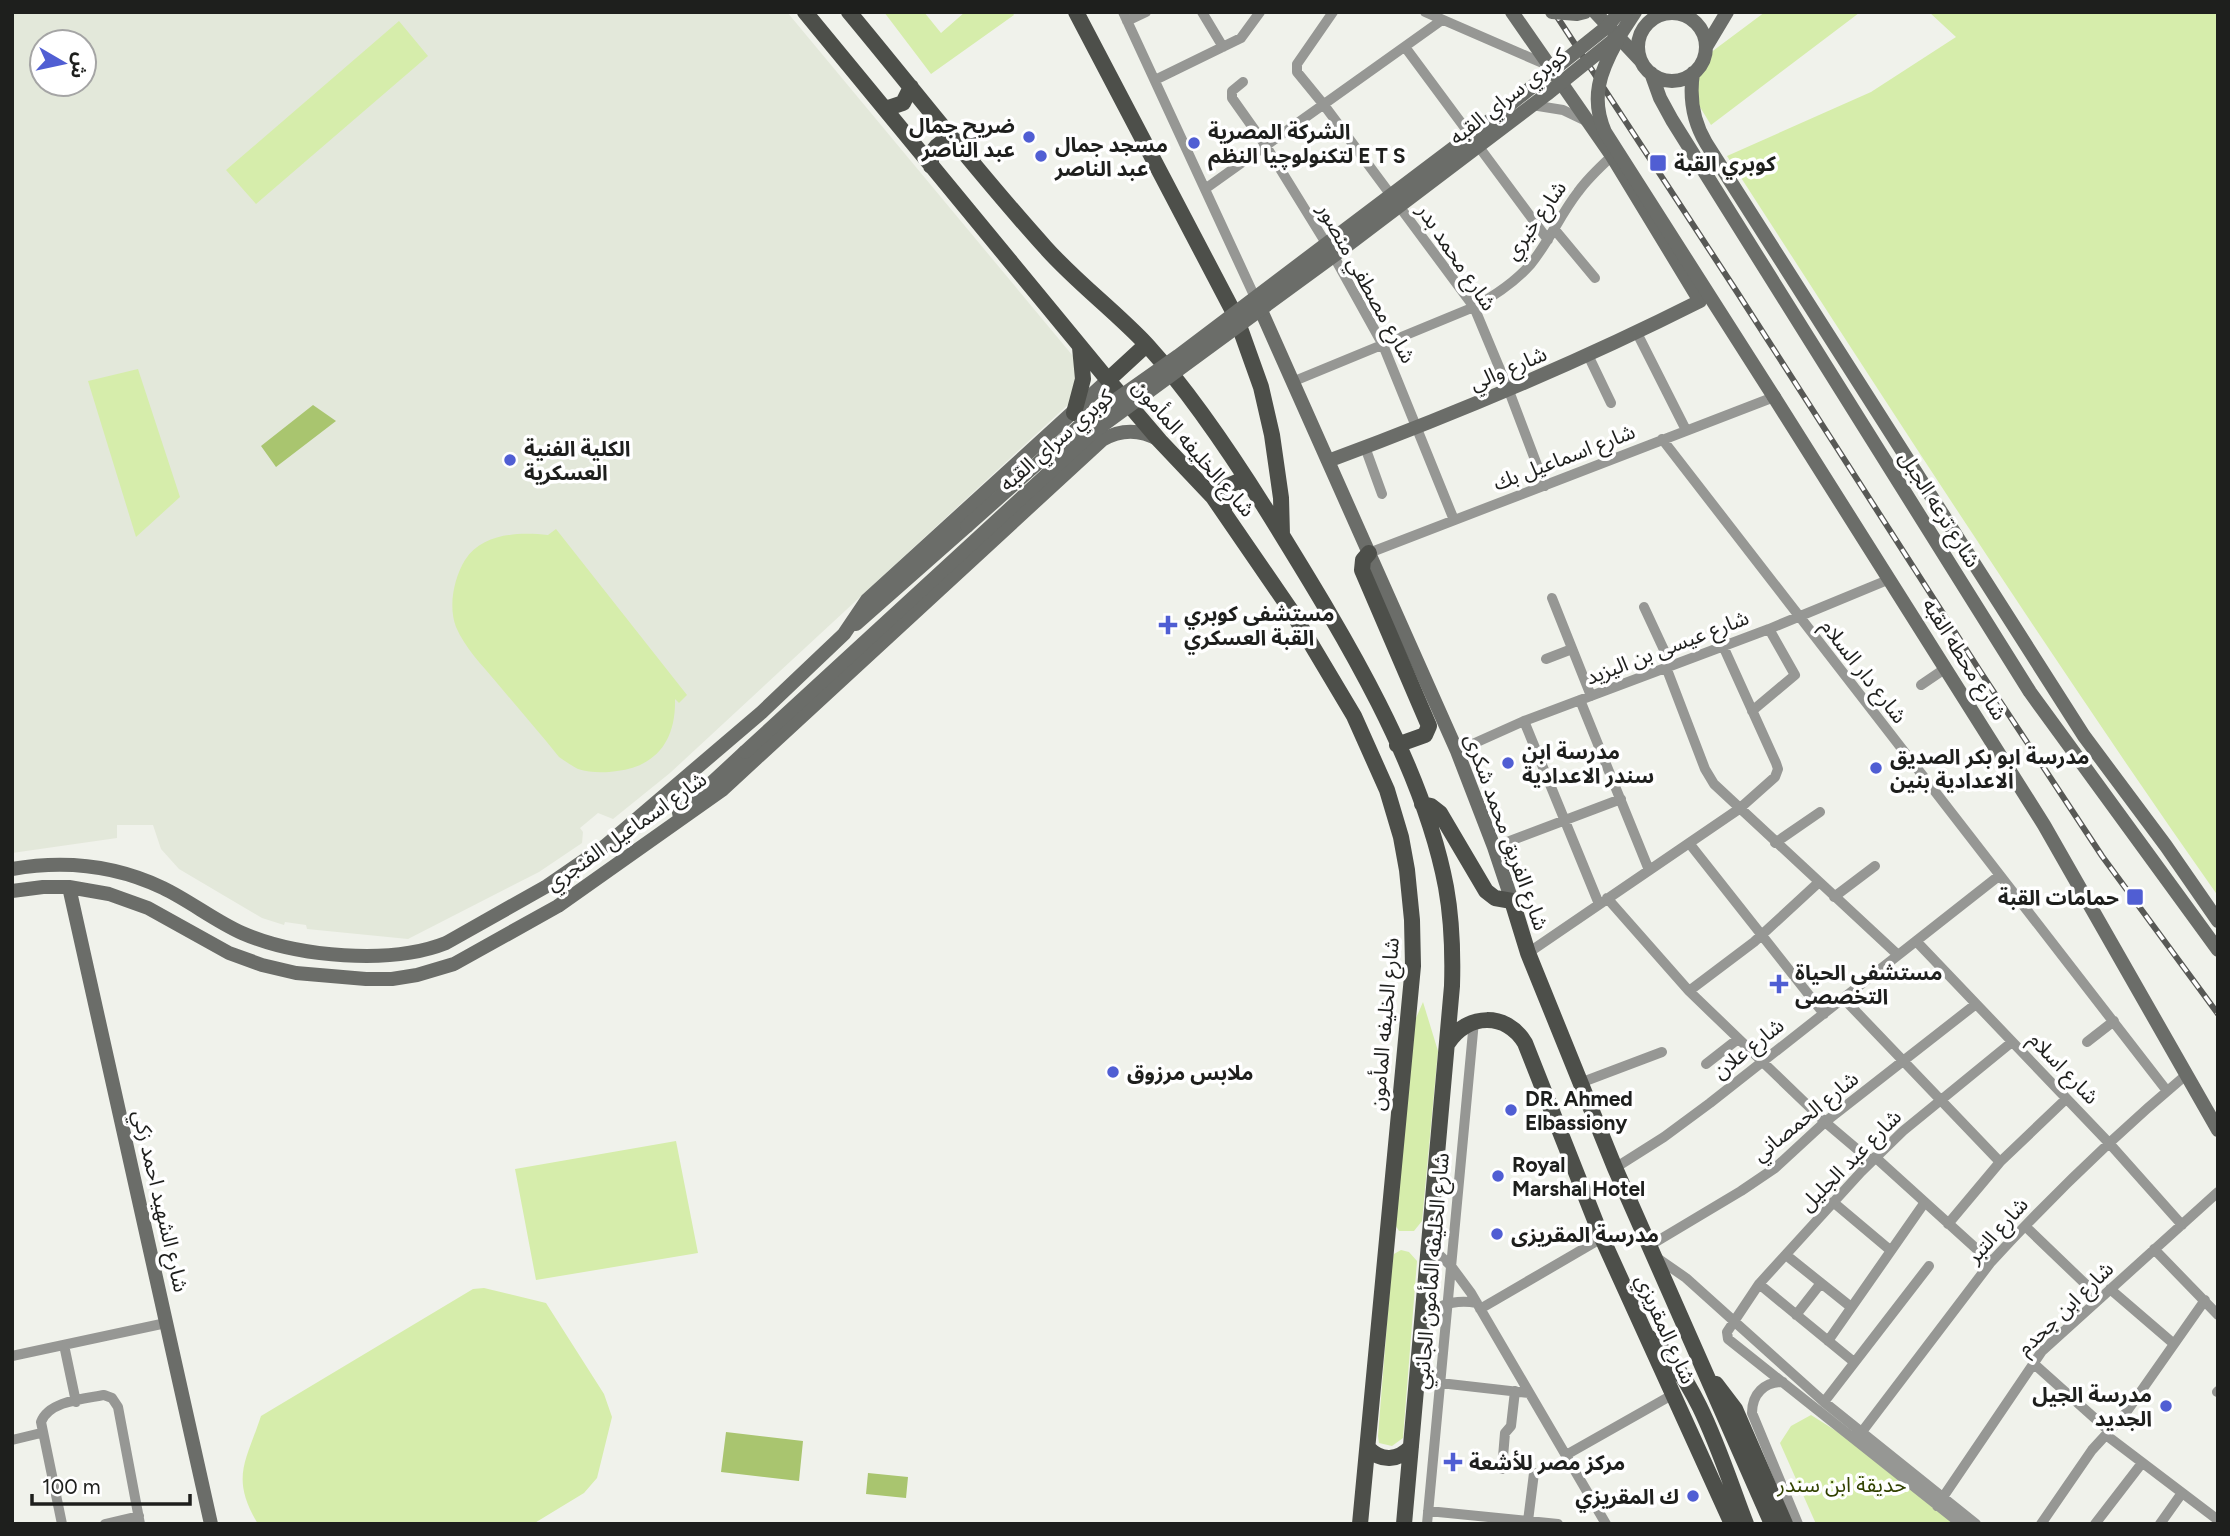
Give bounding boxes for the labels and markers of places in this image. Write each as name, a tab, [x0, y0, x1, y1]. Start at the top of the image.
place label: ضريح جمال عبد الناصر	[909, 113, 1015, 162]
place label: الشركة المصرية لتكنولوچيا النظم E T S	[1208, 119, 1406, 171]
marker: ضريح جمال عبد الناصر	[1021, 129, 1037, 145]
place label: مسجد جمال عبد الناصر	[1054, 132, 1168, 181]
marker: الشركة المصرية لتكنولوچيا النظم E T S	[1186, 135, 1202, 151]
marker: مسجد جمال عبد الناصر	[1033, 148, 1049, 164]
place label: كوبري القبة	[1674, 151, 1776, 180]
marker: كوبري القبة	[1648, 153, 1668, 173]
place label: الكلية الفنية العسكرية	[524, 436, 631, 485]
marker: الكلية الفنية العسكرية	[502, 452, 518, 468]
place label: مستشفى كوبري القبة العسكري	[1184, 601, 1334, 654]
marker: مستشفى كوبري القبة العسكري	[1158, 615, 1178, 635]
place label: مدرسة ابن سندر الاعدادية	[1522, 739, 1654, 788]
place label: مدرسة ابو بكر الصديق الاعدادية بنين	[1890, 744, 2090, 793]
marker: مدرسة ابن سندر الاعدادية	[1500, 755, 1516, 771]
marker: مدرسة ابو بكر الصديق الاعدادية بنين	[1868, 760, 1884, 776]
place label: حمامات القبة	[1998, 885, 2119, 910]
marker: حمامات القبة	[2125, 887, 2145, 907]
place label: مستشفى الحياة التخصصى	[1795, 960, 1942, 1009]
marker: مستشفى الحياة التخصصى	[1769, 974, 1789, 994]
place label: ملابس مرزوق	[1127, 1060, 1254, 1085]
marker: ملابس مرزوق	[1105, 1064, 1121, 1080]
place label: DR. Ahmed Elbassiony	[1525, 1086, 1633, 1135]
marker: DR. Ahmed Elbassiony	[1503, 1102, 1519, 1118]
place label: Royal Marshal Hotel	[1512, 1152, 1645, 1201]
marker: Royal Marshal Hotel	[1490, 1168, 1506, 1184]
place label: مدرسة المقريزى	[1511, 1222, 1659, 1247]
marker: مدرسة المقريزى	[1489, 1226, 1505, 1242]
place label: مدرسة الجيل الجديد	[2032, 1382, 2152, 1431]
marker: مدرسة الجيل الجديد	[2158, 1398, 2174, 1414]
place label: مركز مصر للأشعة	[1469, 1450, 1625, 1475]
marker: مركز مصر للأشعة	[1443, 1452, 1463, 1472]
place label: ك المقريزي	[1575, 1484, 1679, 1513]
marker: ك المقريزي	[1685, 1488, 1701, 1504]

